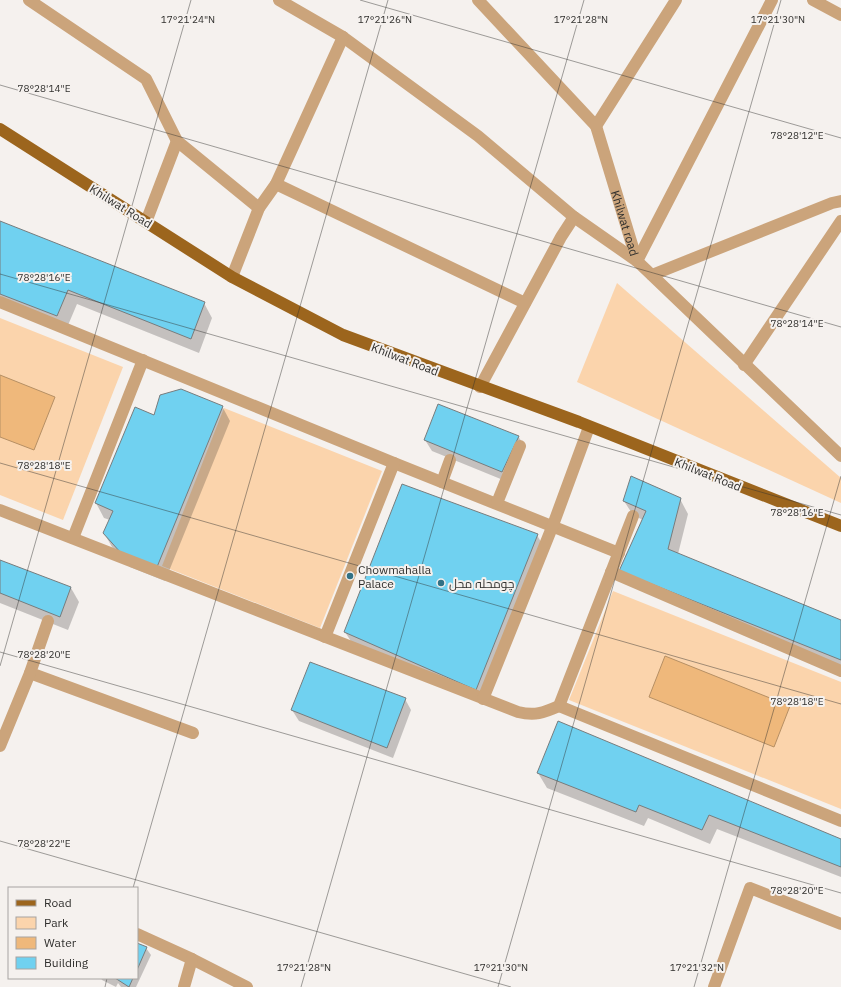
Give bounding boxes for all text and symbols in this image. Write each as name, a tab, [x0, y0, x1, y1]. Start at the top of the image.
text: 17°21'24"N	[161, 13, 215, 26]
text: 17°21'26"N	[358, 13, 412, 26]
text: 17°21'28"N	[554, 13, 608, 26]
text: 17°21'30"N	[751, 13, 805, 26]
text: 78°28'14"E	[17, 82, 71, 95]
text: 78°28'12"E	[770, 129, 824, 142]
street label: Khilwat Road	[87, 181, 155, 231]
street label: Khilwat road	[608, 188, 642, 258]
text: 78°28'16"E	[17, 271, 71, 284]
text: 78°28'14"E	[770, 317, 824, 330]
street label: Khilwat Road	[369, 339, 441, 379]
street label: Khilwat Road	[672, 454, 744, 494]
text: 78°28'18"E	[17, 459, 71, 472]
text: 78°28'16"E	[770, 506, 824, 519]
place label: Chowmahalla Palace	[358, 562, 432, 591]
marker: Chowmahalla Palace	[345, 571, 355, 581]
place label: چومحلہ محل	[449, 576, 514, 593]
marker: چومحلہ محل	[436, 578, 446, 588]
text: 78°28'20"E	[17, 648, 71, 661]
text: 78°28'18"E	[770, 695, 824, 708]
text: 78°28'22"E	[17, 837, 71, 850]
text: 78°28'20"E	[770, 884, 824, 897]
legend	[8, 887, 138, 979]
text: Road	[44, 895, 72, 910]
text: Park	[44, 915, 69, 930]
text: Water	[44, 935, 77, 950]
text: Building	[44, 955, 89, 970]
text: 17°21'28"N	[277, 961, 331, 974]
text: 17°21'30"N	[474, 961, 528, 974]
text: 17°21'32"N	[670, 961, 724, 974]

